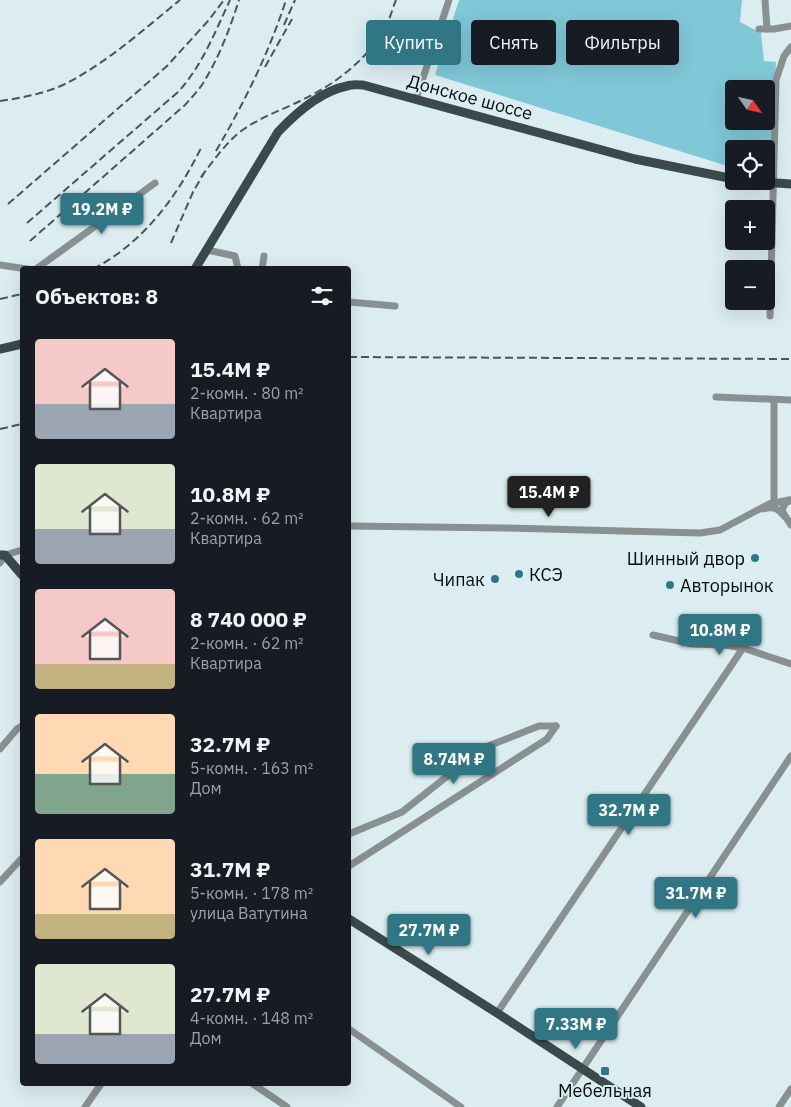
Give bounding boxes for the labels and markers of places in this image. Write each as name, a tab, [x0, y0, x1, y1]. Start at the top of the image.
pin: 19.2M ₽	[56, 192, 148, 235]
pin: 15.4M ₽	[503, 476, 595, 518]
place label: Шинный двор	[627, 547, 745, 570]
marker: Шинный двор	[749, 552, 761, 564]
place label: КСЭ	[529, 563, 563, 586]
place label: Чипак	[433, 568, 485, 591]
marker: КСЭ	[513, 568, 525, 580]
marker: Чипак	[489, 573, 501, 585]
place label: Авторынок	[680, 574, 774, 597]
marker: Авторынок	[664, 579, 676, 591]
pin: 10.8M ₽	[674, 614, 766, 656]
pin: 8.74M ₽	[408, 742, 500, 785]
pin: 32.7M ₽	[583, 794, 675, 836]
pin: 31.7M ₽	[650, 876, 742, 919]
pin: 27.7M ₽	[383, 914, 475, 956]
pin: 7.33M ₽	[530, 1008, 622, 1050]
marker: Мебельная	[599, 1065, 611, 1077]
place label: Мебельная	[558, 1079, 652, 1102]

